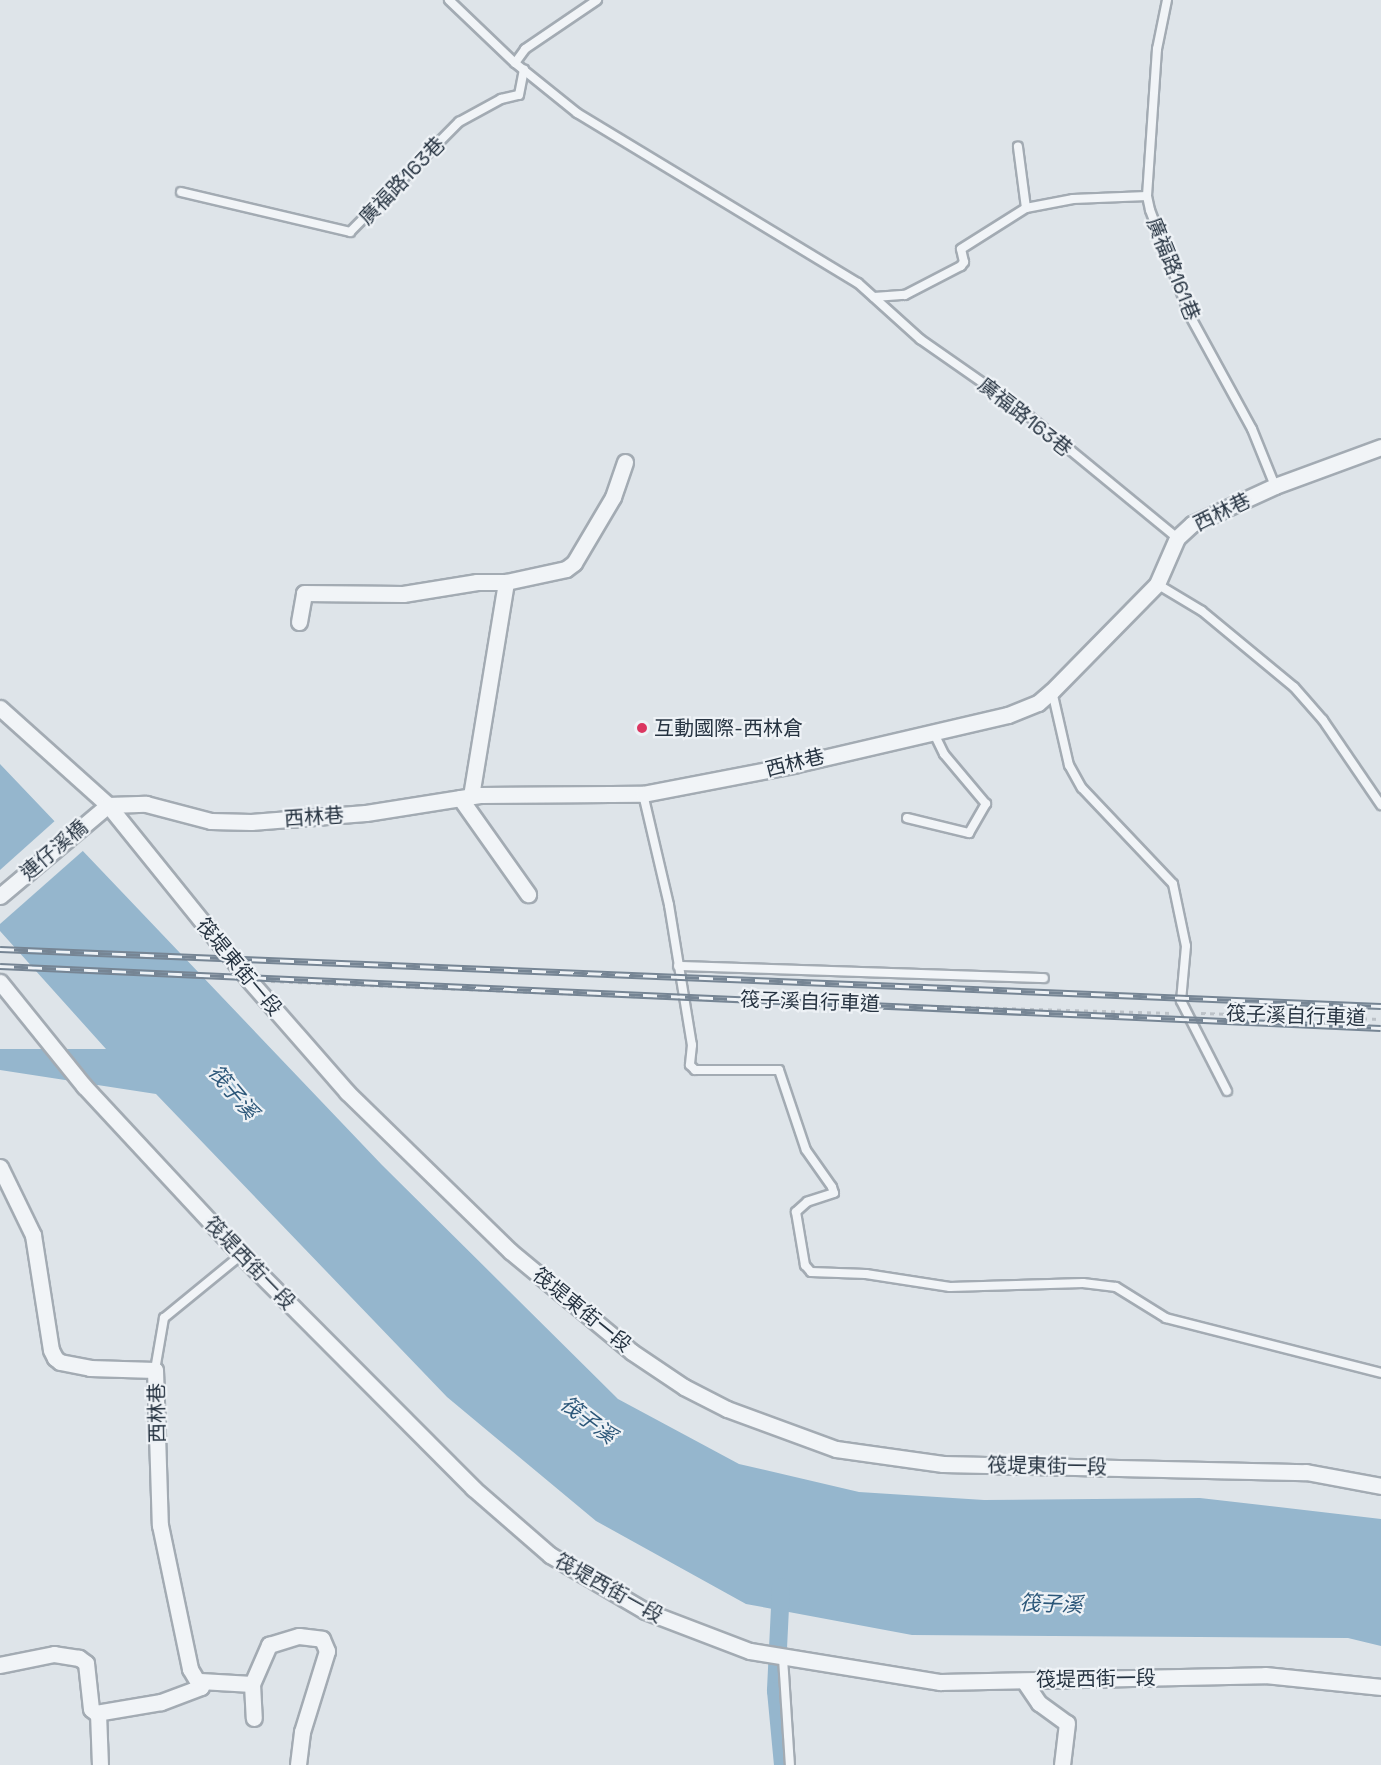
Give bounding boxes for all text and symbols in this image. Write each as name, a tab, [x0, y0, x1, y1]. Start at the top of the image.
street label: 廣福路163巷	[354, 132, 450, 230]
street label: 廣福路161巷	[1141, 214, 1205, 324]
street label: 廣福路163巷	[973, 373, 1077, 461]
street label: 西林巷	[1190, 488, 1254, 536]
place label: 互動國際-西林倉	[654, 716, 803, 740]
marker: 互動國際-西林倉	[635, 721, 649, 735]
street label: 西林巷	[763, 744, 827, 782]
street label: 西林巷	[283, 803, 345, 831]
street label: 連仔溪橋	[16, 815, 92, 885]
street label: 筏堤東街一段	[191, 913, 287, 1021]
street label: 筏子溪自行車道	[740, 988, 880, 1016]
street label: 筏子溪自行車道	[1226, 1002, 1366, 1030]
water label: 筏子溪	[203, 1060, 263, 1124]
street label: 筏堤西街一段	[200, 1212, 300, 1314]
street label: 筏堤東街一段	[528, 1263, 636, 1357]
street label: 西林巷	[144, 1383, 170, 1443]
water label: 筏子溪	[555, 1391, 621, 1449]
street label: 筏堤東街一段	[987, 1453, 1107, 1479]
street label: 筏堤西街一段	[551, 1548, 667, 1628]
water label: 筏子溪	[1019, 1590, 1083, 1618]
street label: 筏堤西街一段	[1036, 1666, 1156, 1692]

